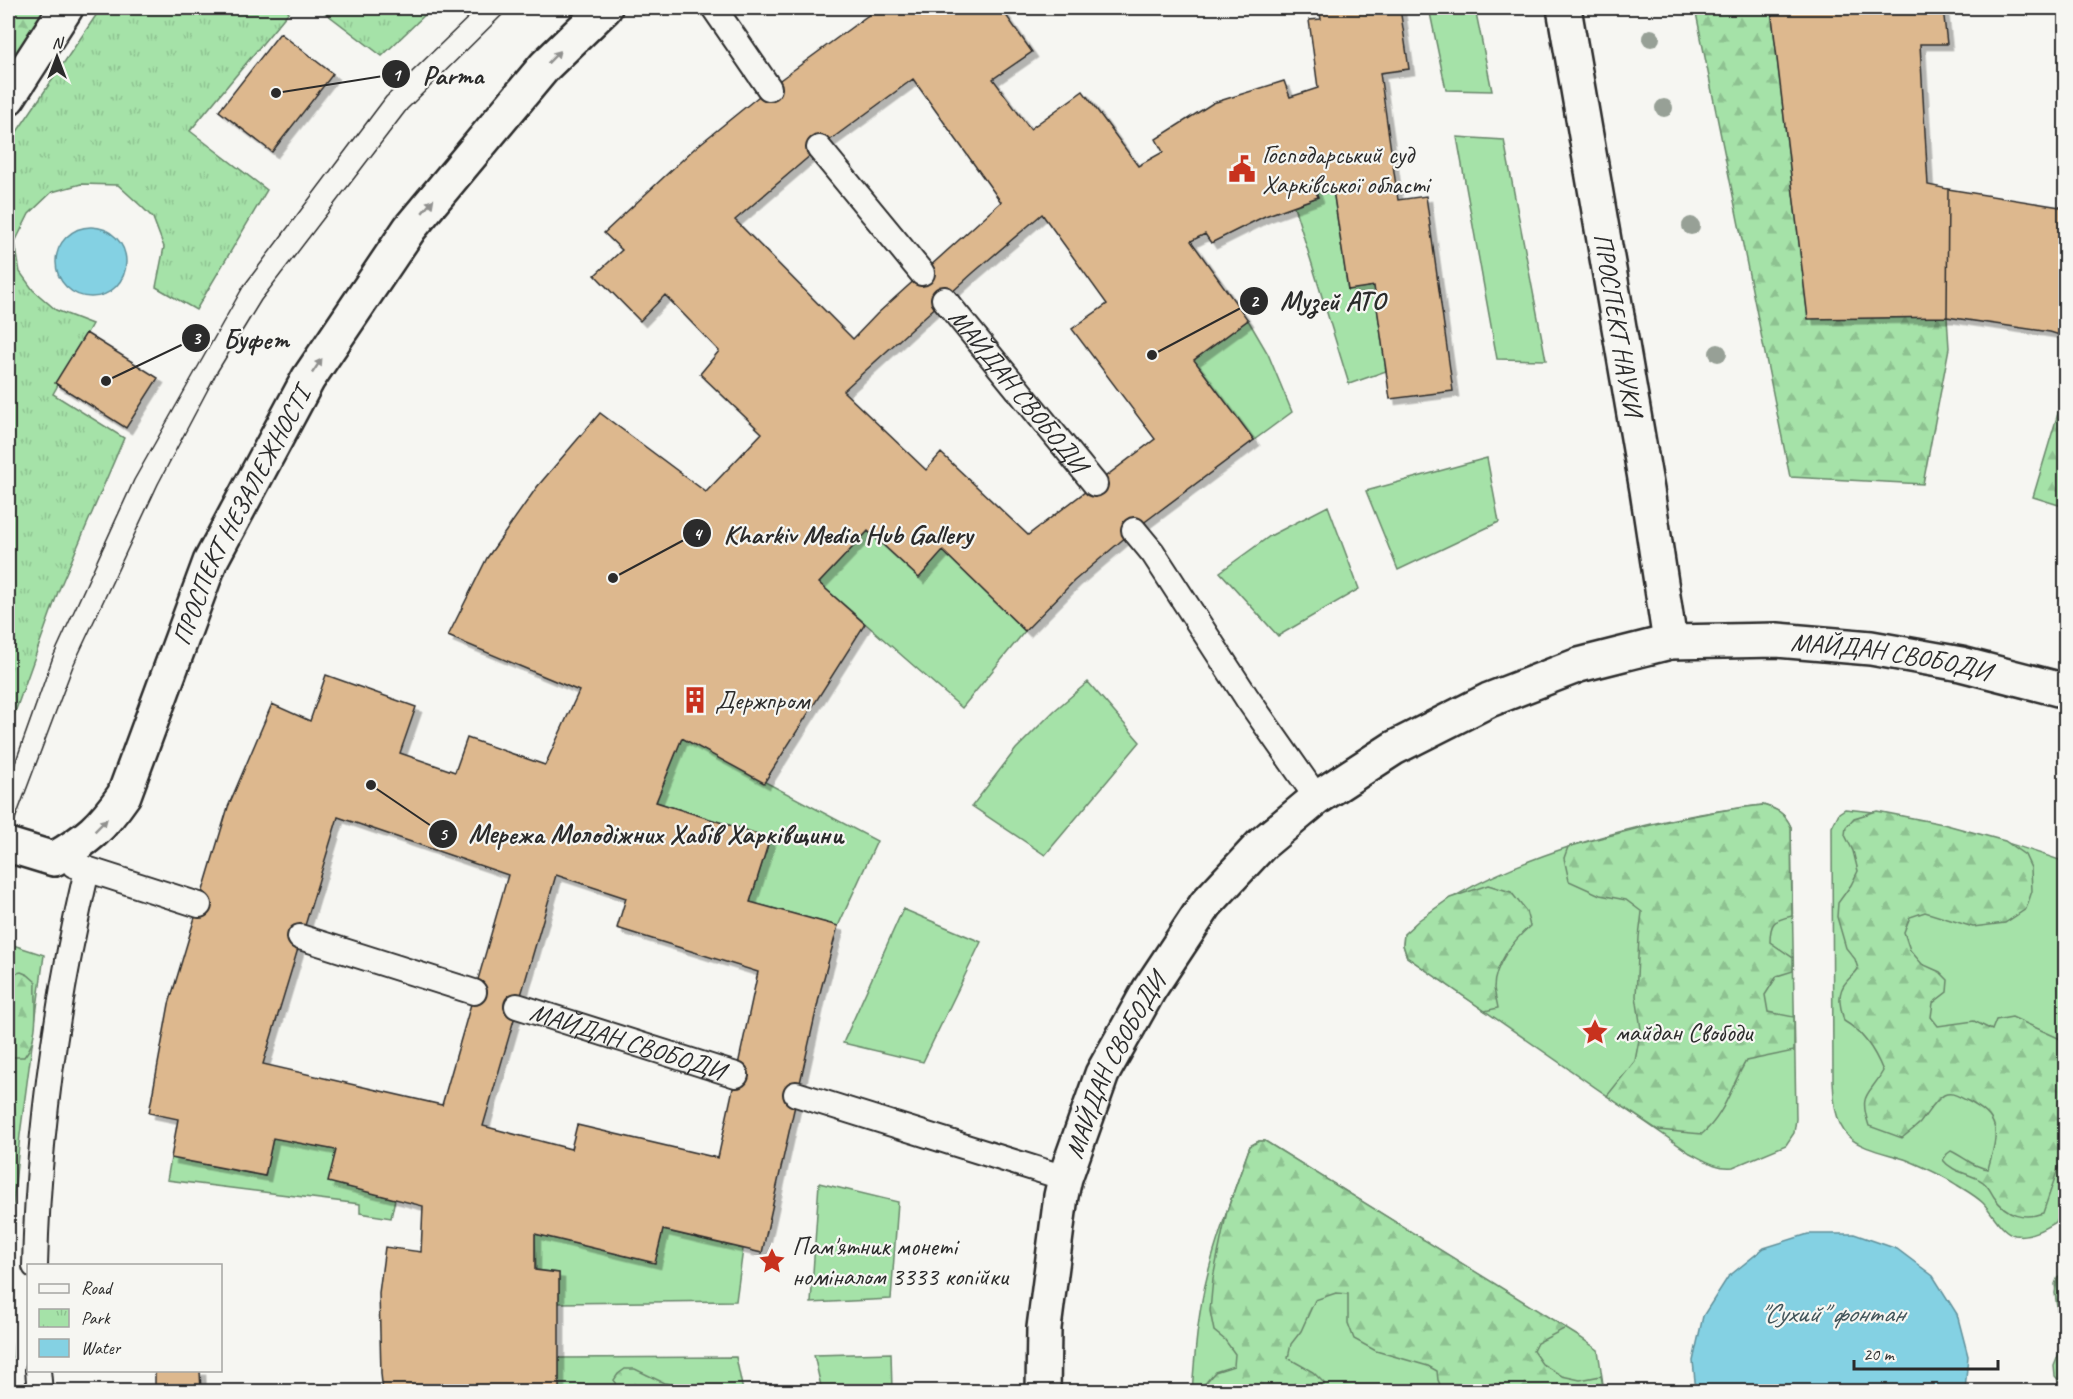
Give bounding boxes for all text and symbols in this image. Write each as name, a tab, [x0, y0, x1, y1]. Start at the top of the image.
north arrow	[27, 27, 87, 87]
text: N	[52, 33, 65, 53]
one-way arrow	[547, 50, 562, 64]
callout: Parma	[381, 52, 496, 97]
text: Parma	[423, 58, 485, 92]
text: 1	[392, 64, 402, 86]
place label: Господарський суд Харківської області	[1262, 138, 1432, 201]
public building icon: Господарський суд Харківської області	[1227, 154, 1257, 184]
one-way arrow	[422, 198, 435, 214]
street label: ПРОСПЕКТ НАУКИ	[1586, 231, 1651, 422]
callout: Музей АТО	[1239, 278, 1398, 323]
text: Музей АТО	[1280, 284, 1389, 319]
text: 2	[1250, 290, 1260, 312]
street label: МАЙДАН СВОБОДИ	[941, 302, 1098, 483]
callout: Буфет	[181, 316, 301, 361]
text: Буфет	[223, 322, 290, 356]
text: 3	[192, 327, 202, 349]
one-way arrow	[311, 358, 323, 374]
street label: ПРОСПЕКТ НЕЗАЛЕЖНОСТІ	[165, 377, 320, 649]
callout: Kharkiv Media Hub Gallery	[682, 511, 985, 556]
text: Kharkiv Media Hub Gallery	[723, 517, 975, 551]
text: 4	[693, 523, 703, 545]
street label: МАЙДАН СВОБОДИ	[1790, 625, 1999, 689]
place label: Держпром	[715, 684, 811, 717]
building icon: Держпром	[680, 685, 710, 715]
callout: Мережа Молодіжних Хабів Харківщини	[428, 811, 854, 856]
text: Мережа Молодіжних Хабів Харківщини	[468, 817, 845, 851]
one-way arrow	[94, 818, 109, 832]
text: 5	[439, 823, 449, 845]
street label: МАЙДАН СВОБОДИ	[1057, 962, 1176, 1163]
street label: МАЙДАН СВОБОДИ	[526, 995, 733, 1089]
place label: майдан Свободи	[1615, 1016, 1754, 1049]
place icon: майдан Свободи	[1580, 1017, 1610, 1047]
place label: Пам'ятник монеті номіналом 3333 копійки	[792, 1230, 1009, 1293]
place icon: Пам'ятник монеті номіналом 3333 копійки	[757, 1246, 787, 1276]
legend	[27, 1264, 222, 1372]
text: Road	[81, 1277, 114, 1299]
water label: "Сухий" фонтан	[1758, 1296, 1908, 1330]
text: Park	[81, 1307, 111, 1329]
scale bar	[1854, 1333, 1998, 1371]
text: Water	[81, 1337, 122, 1359]
text: 20 m	[1863, 1343, 1896, 1365]

